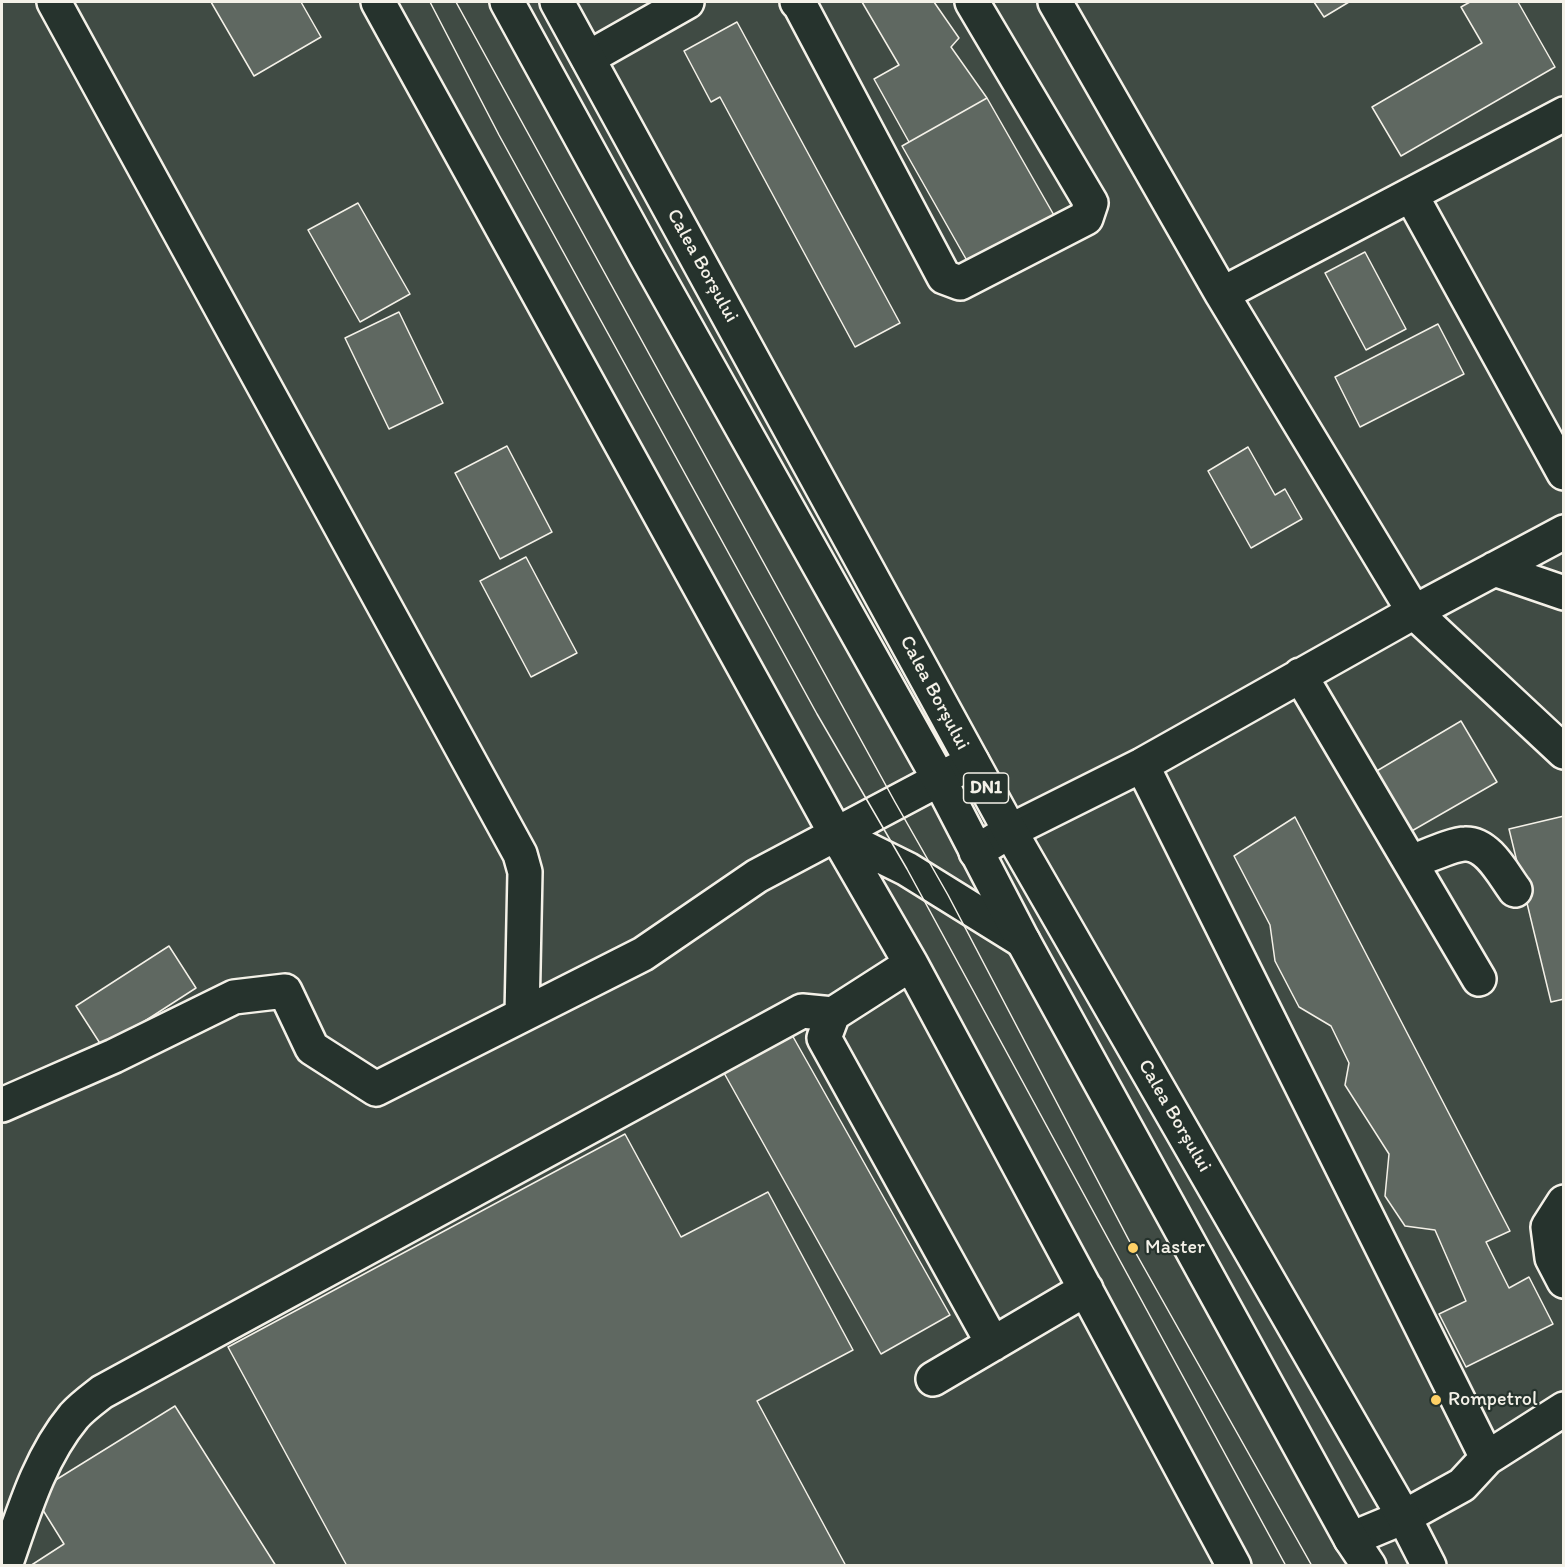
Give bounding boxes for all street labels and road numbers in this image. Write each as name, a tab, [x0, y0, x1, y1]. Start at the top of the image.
street label: Calea Borșului	[661, 205, 743, 327]
street label: Calea Borșului	[894, 632, 974, 754]
road number: DN1	[964, 773, 1008, 803]
street label: Calea Borșului	[1132, 1055, 1216, 1177]

